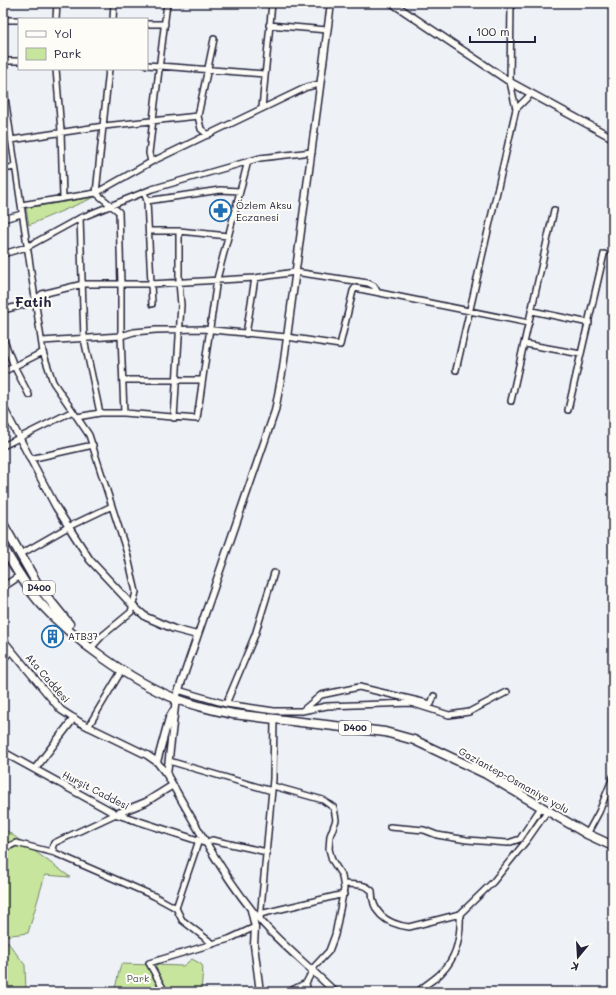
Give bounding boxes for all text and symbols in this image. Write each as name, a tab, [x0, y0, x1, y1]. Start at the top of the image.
legend	[18, 18, 148, 70]
scale bar	[470, 18, 535, 44]
text: 100 m	[476, 23, 510, 39]
text: Yol	[54, 25, 72, 41]
text: Park	[54, 45, 81, 61]
pharmacy icon: Özlem Aksu Eczanesi	[208, 198, 234, 224]
place label: Özlem Aksu Eczanesi	[236, 198, 292, 224]
district label: Fatih	[15, 292, 51, 311]
road number: D400	[23, 581, 55, 595]
building icon: ATB37	[39, 623, 65, 649]
place label: ATB37	[68, 629, 99, 643]
street label: Ata Caddesi	[23, 650, 73, 706]
road number: D400	[339, 721, 371, 735]
street label: Gaziantep-Osmaniye yolu	[456, 744, 572, 816]
street label: Hurşit Caddesi	[60, 767, 132, 813]
north arrow	[558, 937, 598, 977]
text: K	[569, 959, 581, 975]
park label: Park	[127, 971, 149, 985]

